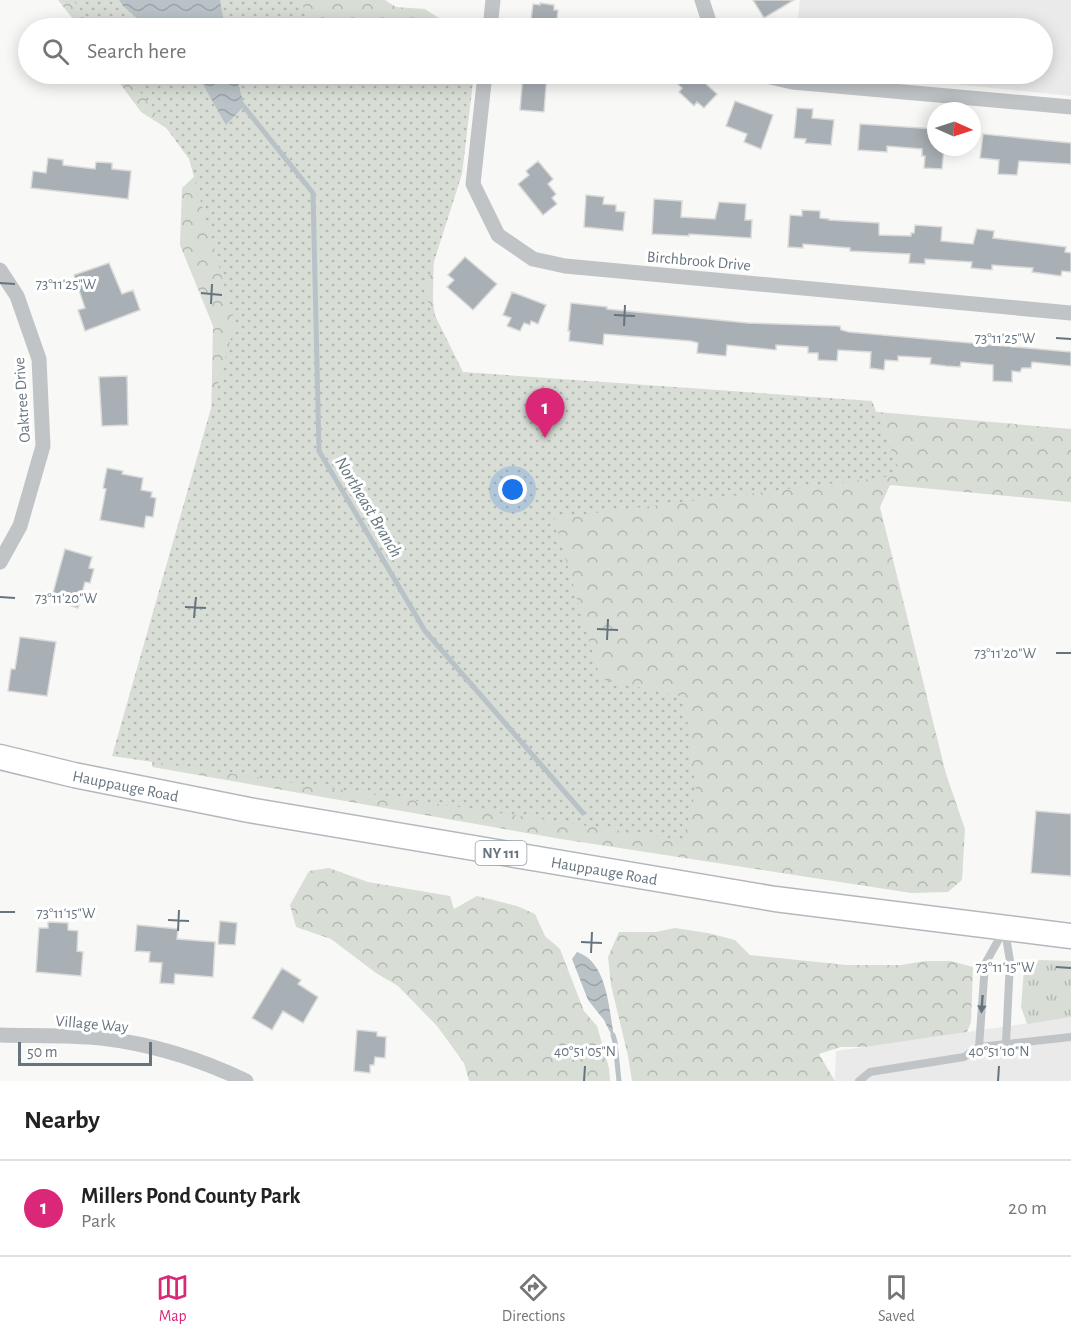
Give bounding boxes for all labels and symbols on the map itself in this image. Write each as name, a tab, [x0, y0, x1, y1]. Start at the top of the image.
north arrow	[927, 102, 981, 156]
street label: Birchbrook Drive	[646, 248, 752, 274]
text: 73°11'25"W	[36, 277, 97, 292]
text: 73°11'25"W	[975, 331, 1036, 346]
street label: Oaktree Drive	[11, 357, 33, 443]
pin: 1	[526, 388, 564, 438]
water label: Northeast Branch	[331, 454, 405, 561]
your location	[498, 475, 527, 504]
text: 73°11'20"W	[35, 591, 98, 606]
text: 73°11'20"W	[974, 646, 1037, 661]
street label: Hauppauge Road	[71, 768, 180, 805]
road number: NY 111	[476, 841, 526, 865]
street label: Hauppauge Road	[550, 854, 659, 888]
text: 73°11'15"W	[37, 906, 96, 921]
text: 73°11'15"W	[976, 960, 1035, 975]
one-way arrow	[977, 994, 987, 1013]
street label: Village Way	[55, 1013, 129, 1036]
scale bar	[18, 1039, 152, 1066]
text: 40°51'05"N	[554, 1044, 616, 1059]
text: 40°51'10"N	[969, 1044, 1029, 1059]

